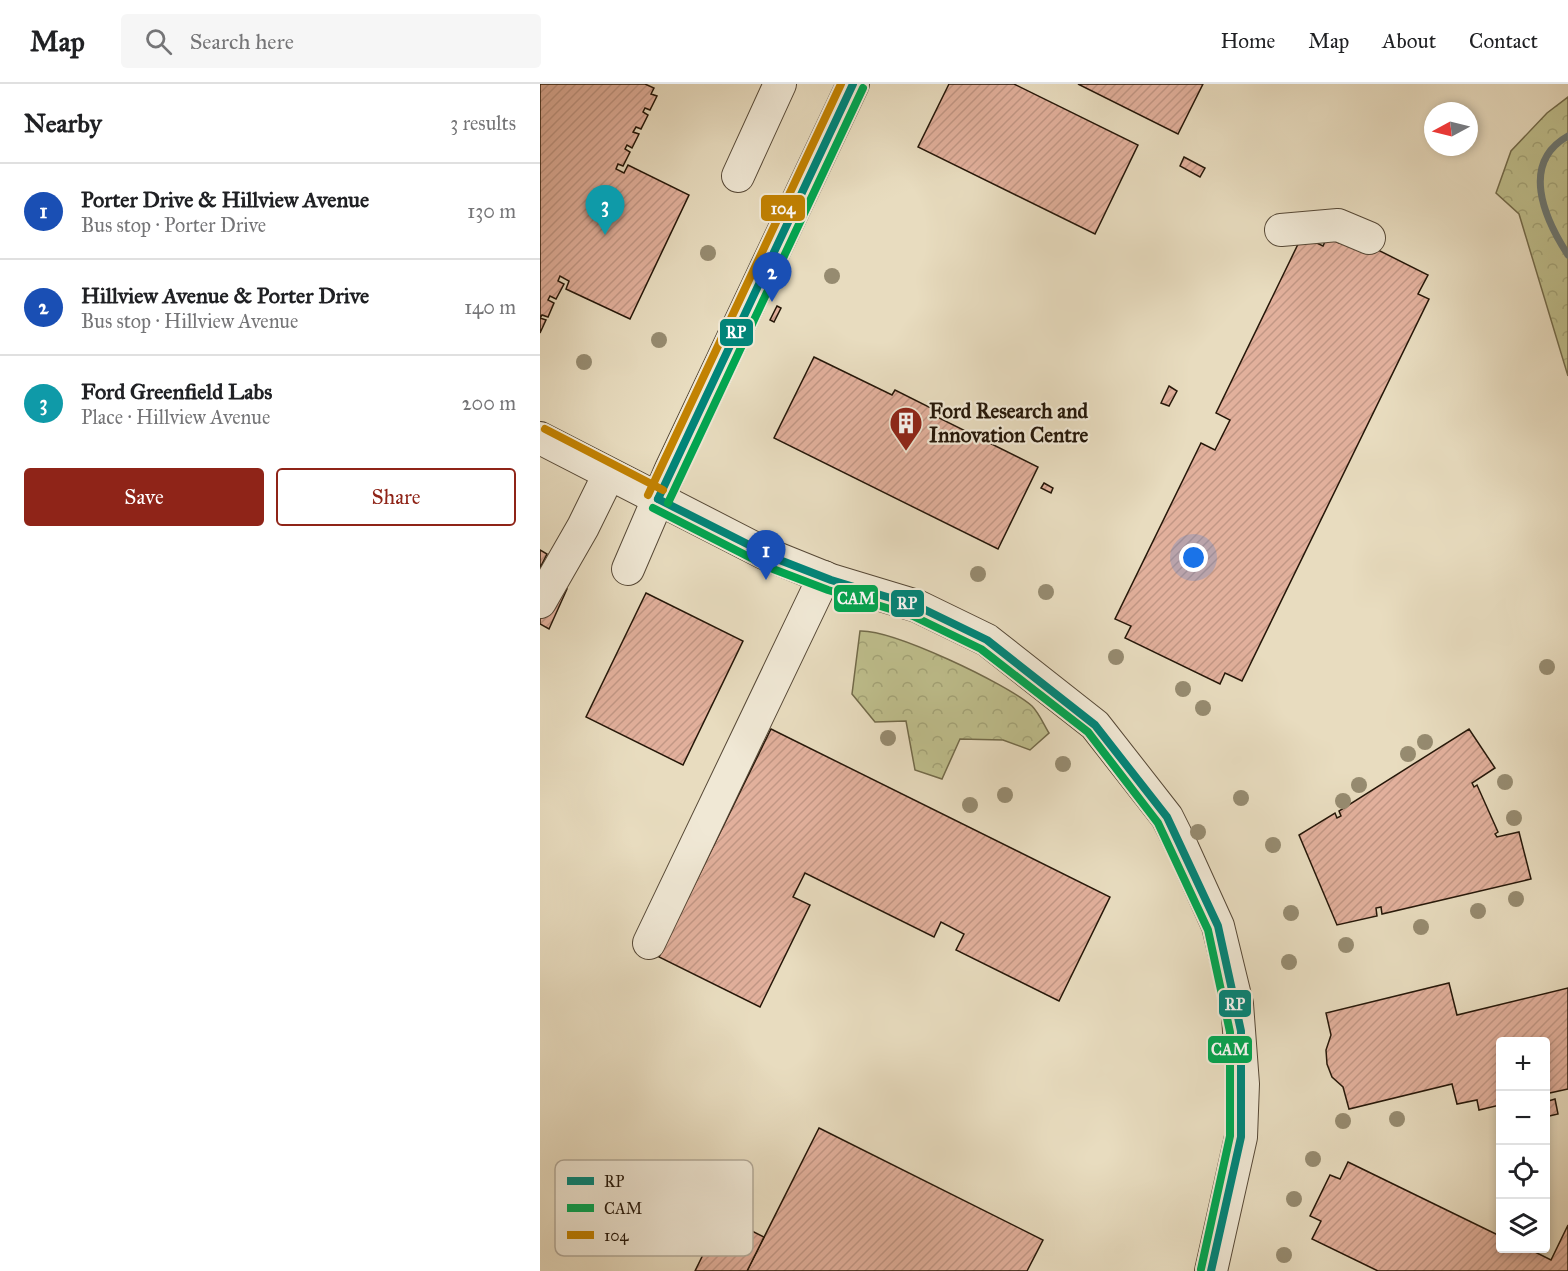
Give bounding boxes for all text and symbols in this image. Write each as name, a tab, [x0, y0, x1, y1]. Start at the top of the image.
search box	[121, 14, 541, 68]
text: Map	[30, 24, 85, 59]
icon: search	[142, 25, 175, 58]
text: Search here	[190, 28, 294, 55]
text: Home	[1220, 28, 1275, 54]
text: Map	[1308, 28, 1349, 54]
text: About	[1382, 28, 1436, 54]
text: Contact	[1469, 28, 1538, 54]
north arrow	[1424, 102, 1478, 156]
text: Nearby	[24, 107, 102, 139]
text: 3 results	[450, 111, 516, 135]
text: Porter Drive & Hillview Avenue	[81, 186, 369, 213]
pin: 3	[586, 186, 624, 235]
line badge: 104	[760, 194, 806, 222]
text: 1	[40, 199, 47, 223]
text: 130 m	[467, 199, 516, 223]
text: 104	[771, 199, 796, 219]
text: Bus stop · Porter Drive	[81, 213, 266, 237]
pin: 2	[752, 252, 792, 302]
text: Hillview Avenue & Porter Drive	[81, 282, 369, 309]
text: 2	[39, 295, 48, 319]
text: 140 m	[464, 295, 516, 319]
text: Bus stop · Hillview Avenue	[81, 309, 298, 333]
line badge: RP	[719, 318, 754, 347]
text: RP	[726, 323, 747, 342]
text: Ford Greenfield Labs	[81, 378, 272, 405]
text: 3	[40, 391, 48, 415]
text: 200 m	[462, 391, 516, 415]
place label: Ford Research and Innovation Centre	[929, 398, 1089, 448]
text: Place · Hillview Avenue	[81, 405, 270, 429]
building icon: Ford Research and Innovation Centre	[888, 405, 924, 452]
button: Save	[24, 468, 264, 526]
button: Share	[276, 468, 516, 526]
pin: 1	[746, 530, 786, 580]
your location	[1179, 543, 1208, 572]
line badge: CAM	[833, 584, 879, 613]
text: CAM	[837, 589, 876, 608]
line badge: RP	[890, 589, 925, 618]
text: RP	[897, 594, 918, 613]
line badge: RP	[1218, 989, 1252, 1018]
text: RP	[1225, 995, 1246, 1014]
line badge: CAM	[1207, 1035, 1253, 1064]
map controls	[1496, 1037, 1550, 1253]
button: +	[1496, 1037, 1550, 1091]
text: CAM	[1211, 1040, 1250, 1059]
button: −	[1496, 1091, 1550, 1145]
button: locate	[1496, 1145, 1550, 1199]
legend	[555, 1160, 753, 1256]
text: RP	[604, 1172, 624, 1191]
text: CAM	[604, 1199, 642, 1218]
button: layers	[1496, 1199, 1550, 1253]
text: 104	[604, 1226, 630, 1245]

